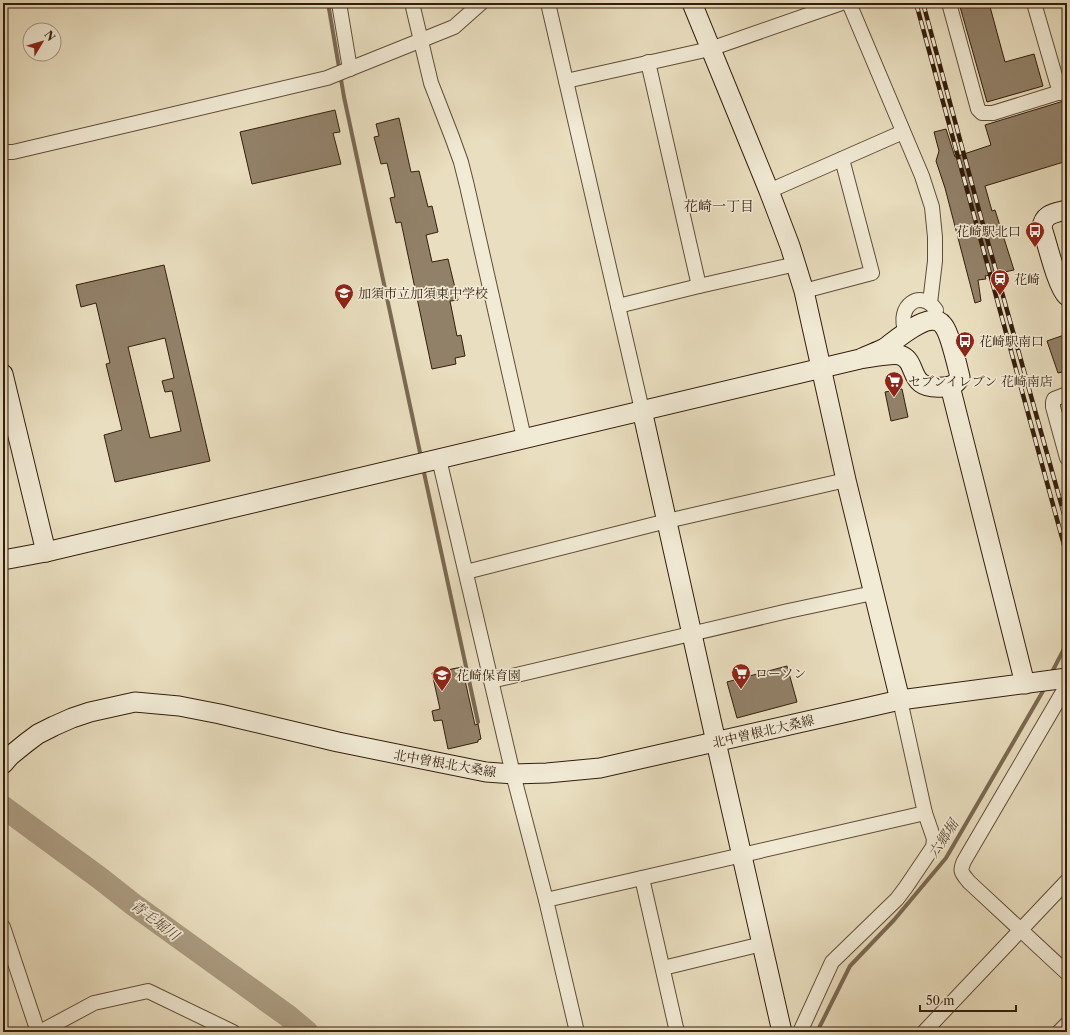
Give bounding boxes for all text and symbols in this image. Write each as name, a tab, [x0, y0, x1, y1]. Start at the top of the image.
north arrow	[22, 22, 62, 62]
text: N	[41, 28, 59, 44]
district label: 花崎一丁目	[684, 197, 754, 215]
bus stop icon: 花崎駅北口	[1024, 220, 1046, 248]
place label: 花崎駅北口	[956, 223, 1021, 239]
station icon: 花崎	[989, 268, 1011, 296]
place label: 花崎	[1014, 271, 1040, 287]
school or university icon: 加須市立加須東中学校	[333, 282, 355, 310]
place label: 加須市立加須東中学校	[358, 285, 488, 301]
bus stop icon: 花崎駅南口	[954, 330, 976, 358]
place label: 花崎駅南口	[979, 333, 1044, 349]
supermarket icon: セブンイレブン 花崎南店	[883, 370, 905, 398]
place label: セブンイレブン 花崎南店	[908, 373, 1053, 389]
supermarket icon: ローソン	[730, 662, 752, 690]
school or university icon: 花崎保育園	[431, 664, 453, 692]
place label: ローソン	[755, 665, 806, 681]
place label: 花崎保育園	[456, 667, 521, 683]
street label: 北中曽根北大桑線	[711, 712, 815, 750]
street label: 北中曽根北大桑線	[392, 746, 498, 780]
water label: 六郷堀	[924, 815, 963, 862]
water label: 青毛堀川	[127, 896, 184, 945]
scale bar	[920, 987, 1016, 1013]
text: 50 m	[926, 993, 955, 1008]

